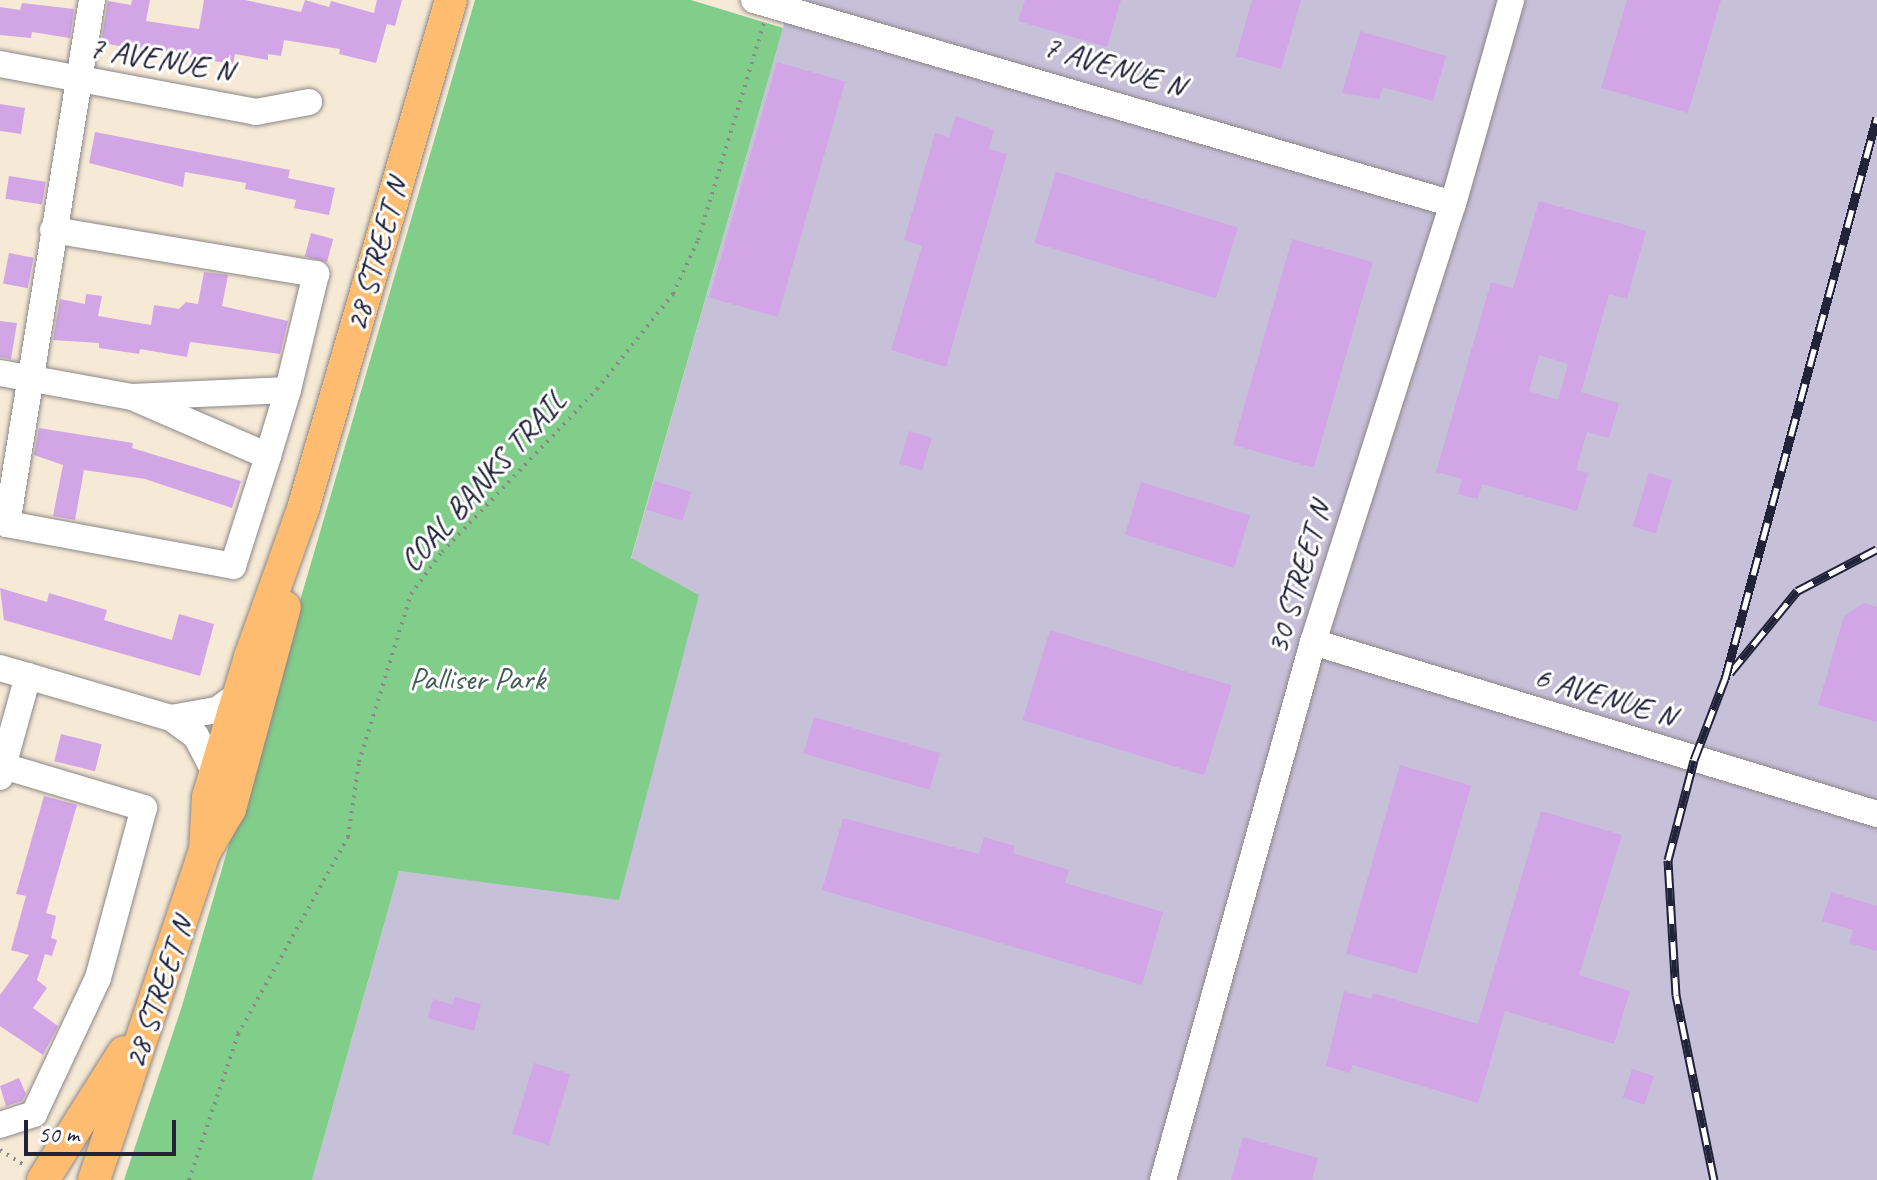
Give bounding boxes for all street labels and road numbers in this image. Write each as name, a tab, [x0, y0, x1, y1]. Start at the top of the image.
street label: 7 AVENUE N	[1038, 27, 1190, 107]
street label: 7 AVENUE N	[85, 28, 237, 92]
street label: 28 STREET N	[337, 174, 417, 336]
street label: COAL BANKS TRAIL	[392, 383, 574, 579]
street label: 30 STREET N	[1258, 497, 1340, 659]
street label: 6 AVENUE N	[1529, 657, 1681, 737]
street label: 28 STREET N	[115, 912, 203, 1074]

